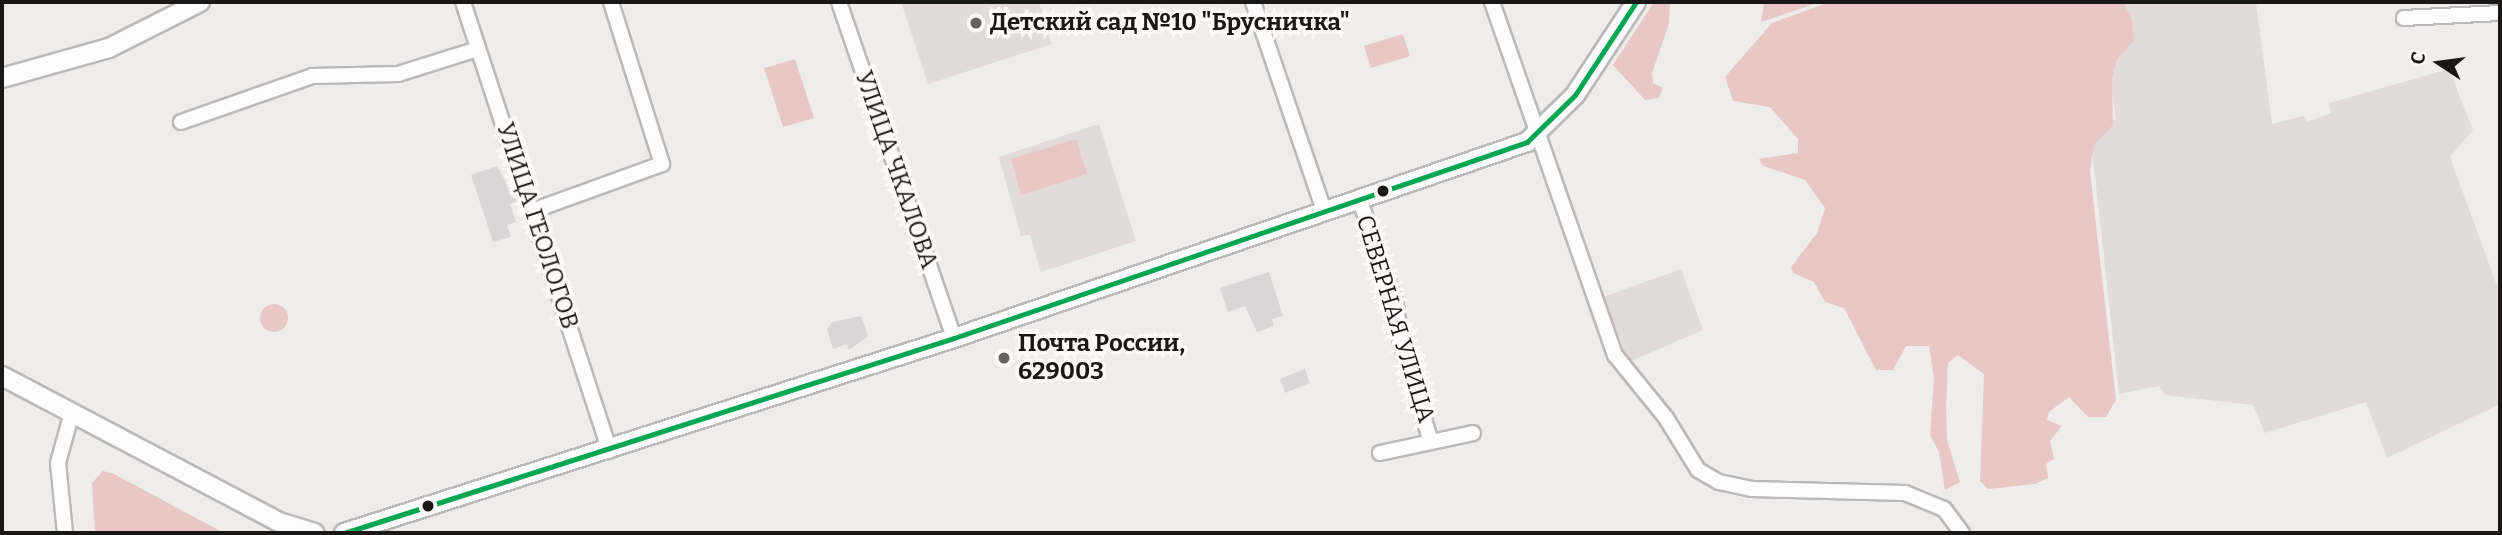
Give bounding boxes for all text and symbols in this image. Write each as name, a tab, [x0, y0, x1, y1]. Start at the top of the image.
place label: Детский сад №10 "Брусничка"	[990, 9, 1350, 37]
marker: Детский сад №10 "Брусничка"	[968, 15, 984, 31]
north arrow	[2404, 28, 2474, 98]
text: С	[2405, 50, 2431, 67]
street label: УЛИЦА ЧКАЛОВА	[849, 67, 943, 273]
street label: УЛИЦА ГЕОЛОГОВ	[490, 119, 584, 333]
unlabelled marker	[1376, 184, 1390, 198]
street label: СЕВЕРНАЯ УЛИЦА	[1350, 212, 1440, 426]
place label: Почта России, 629003	[1018, 330, 1185, 386]
marker: Почта России, 629003	[996, 350, 1012, 366]
unlabelled marker	[421, 499, 435, 513]

